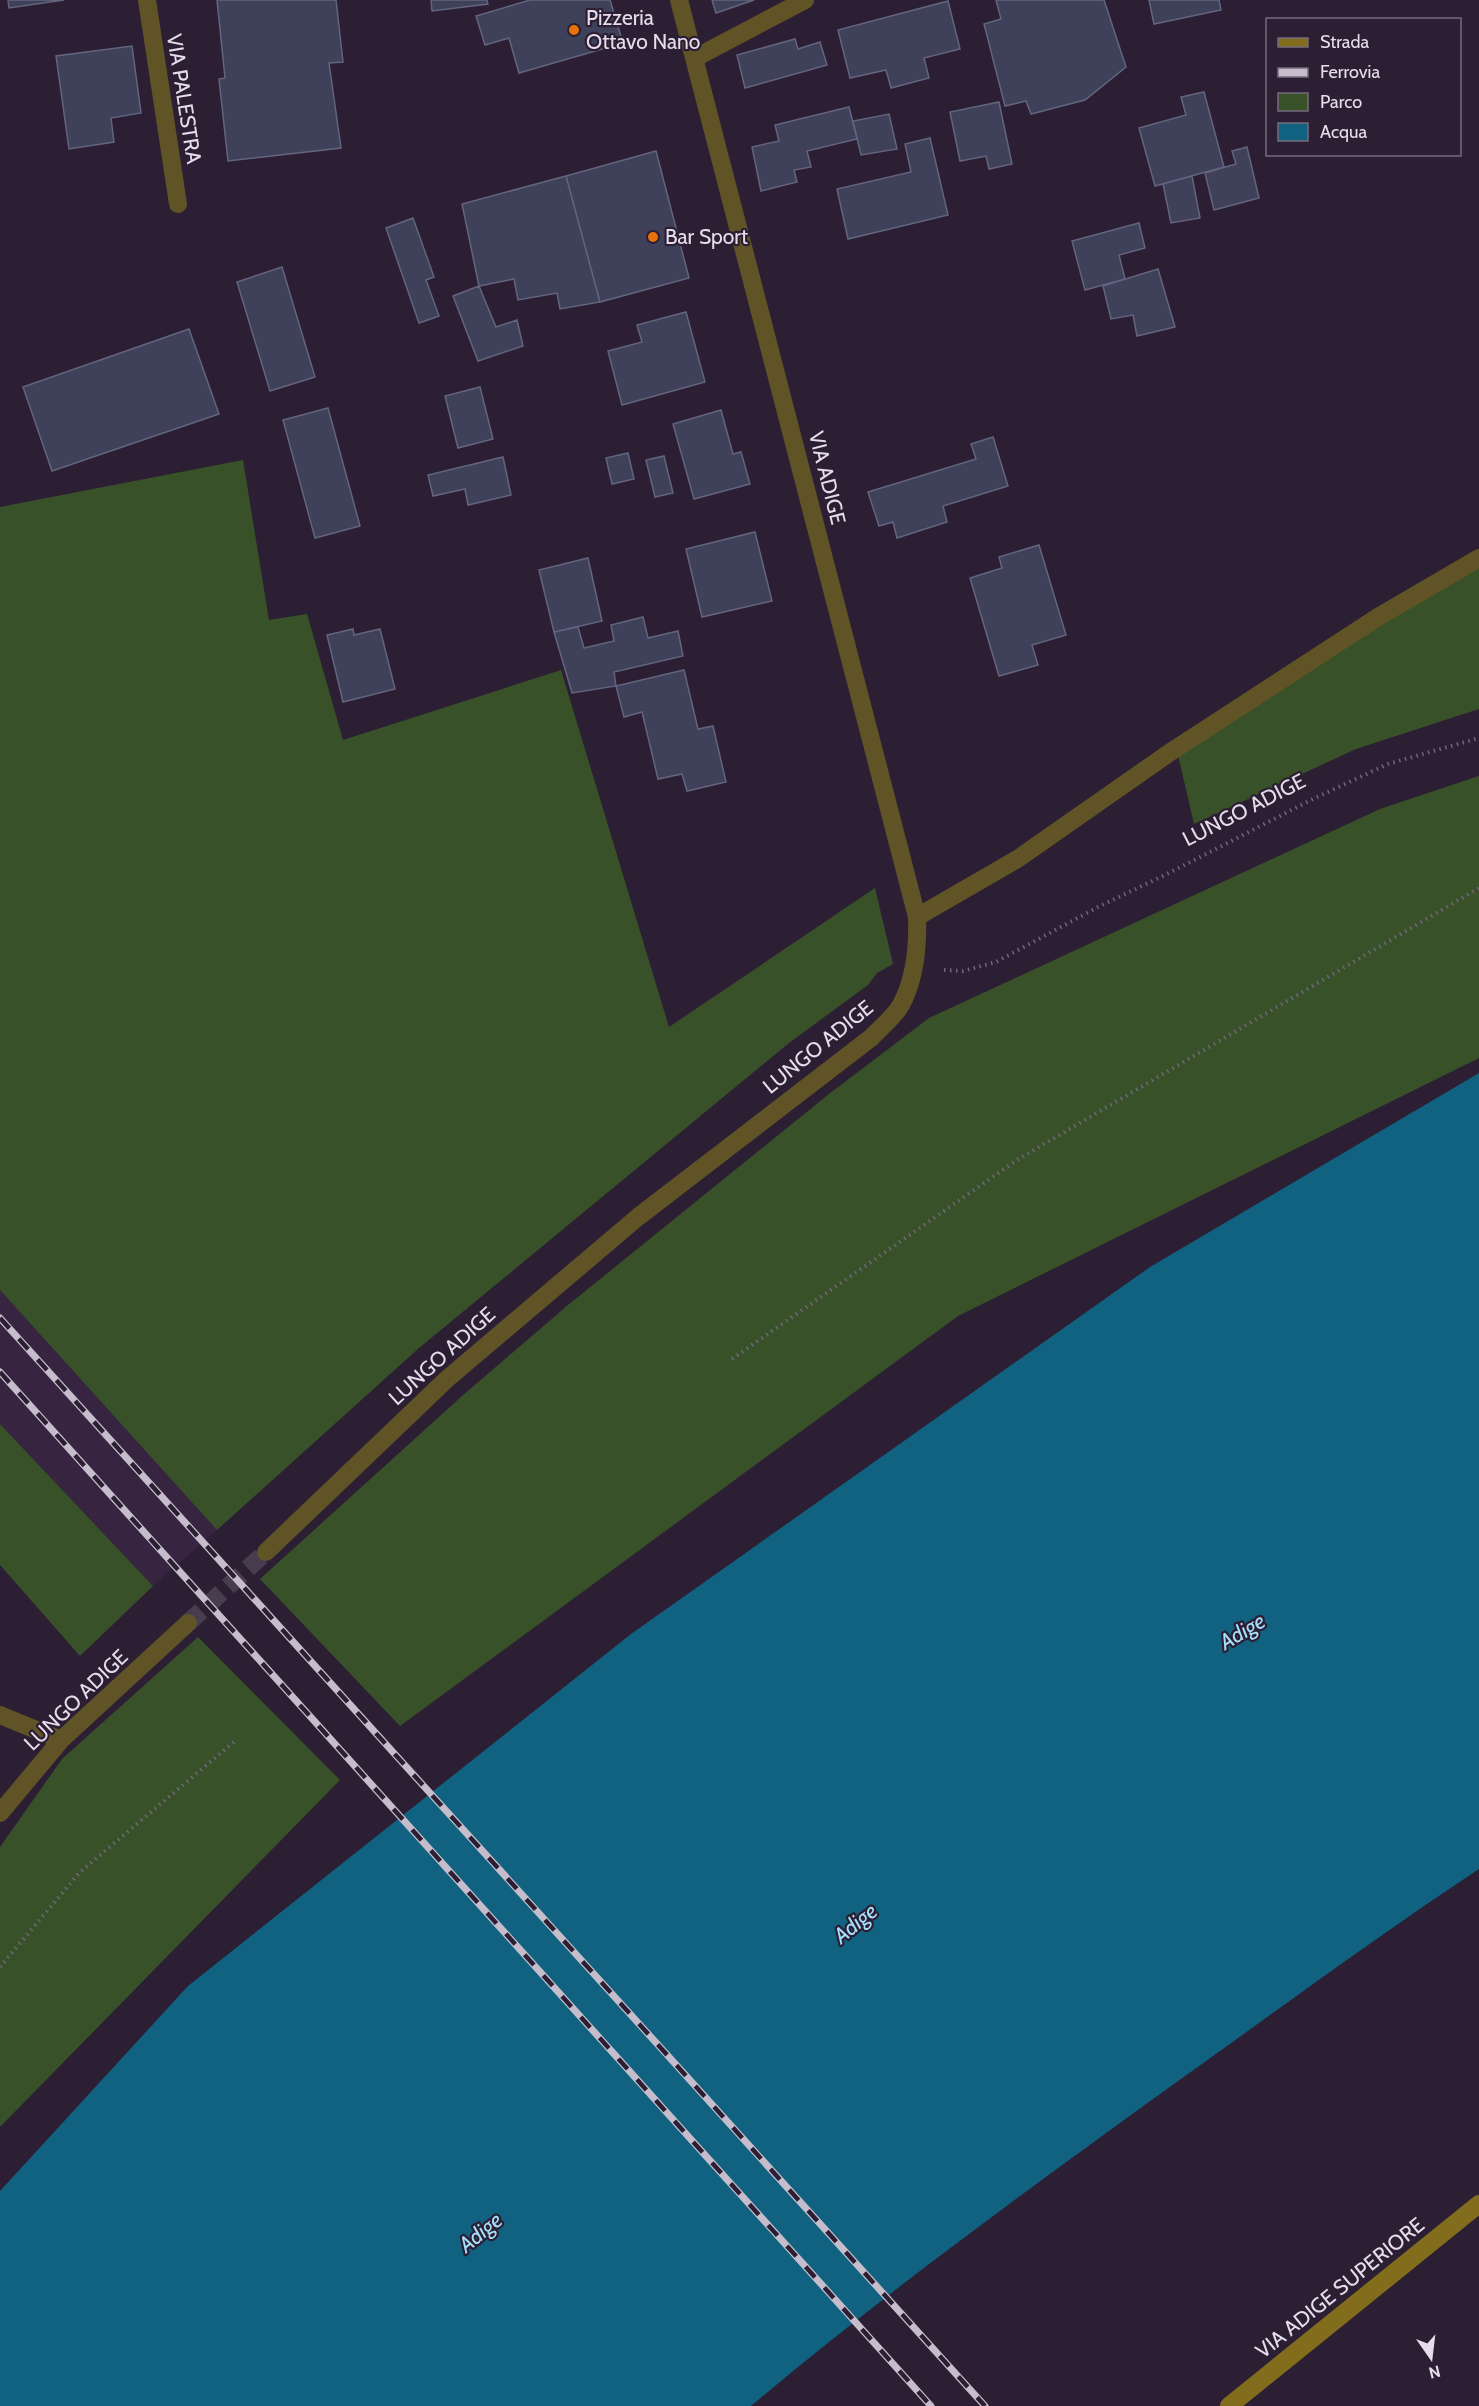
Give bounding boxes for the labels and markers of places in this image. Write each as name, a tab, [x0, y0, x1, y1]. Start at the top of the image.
place label: Pizzeria Ottavo Nano	[586, 5, 700, 54]
marker: Pizzeria Ottavo Nano	[567, 23, 581, 37]
place label: Bar Sport	[665, 224, 748, 249]
marker: Bar Sport	[646, 230, 660, 244]

